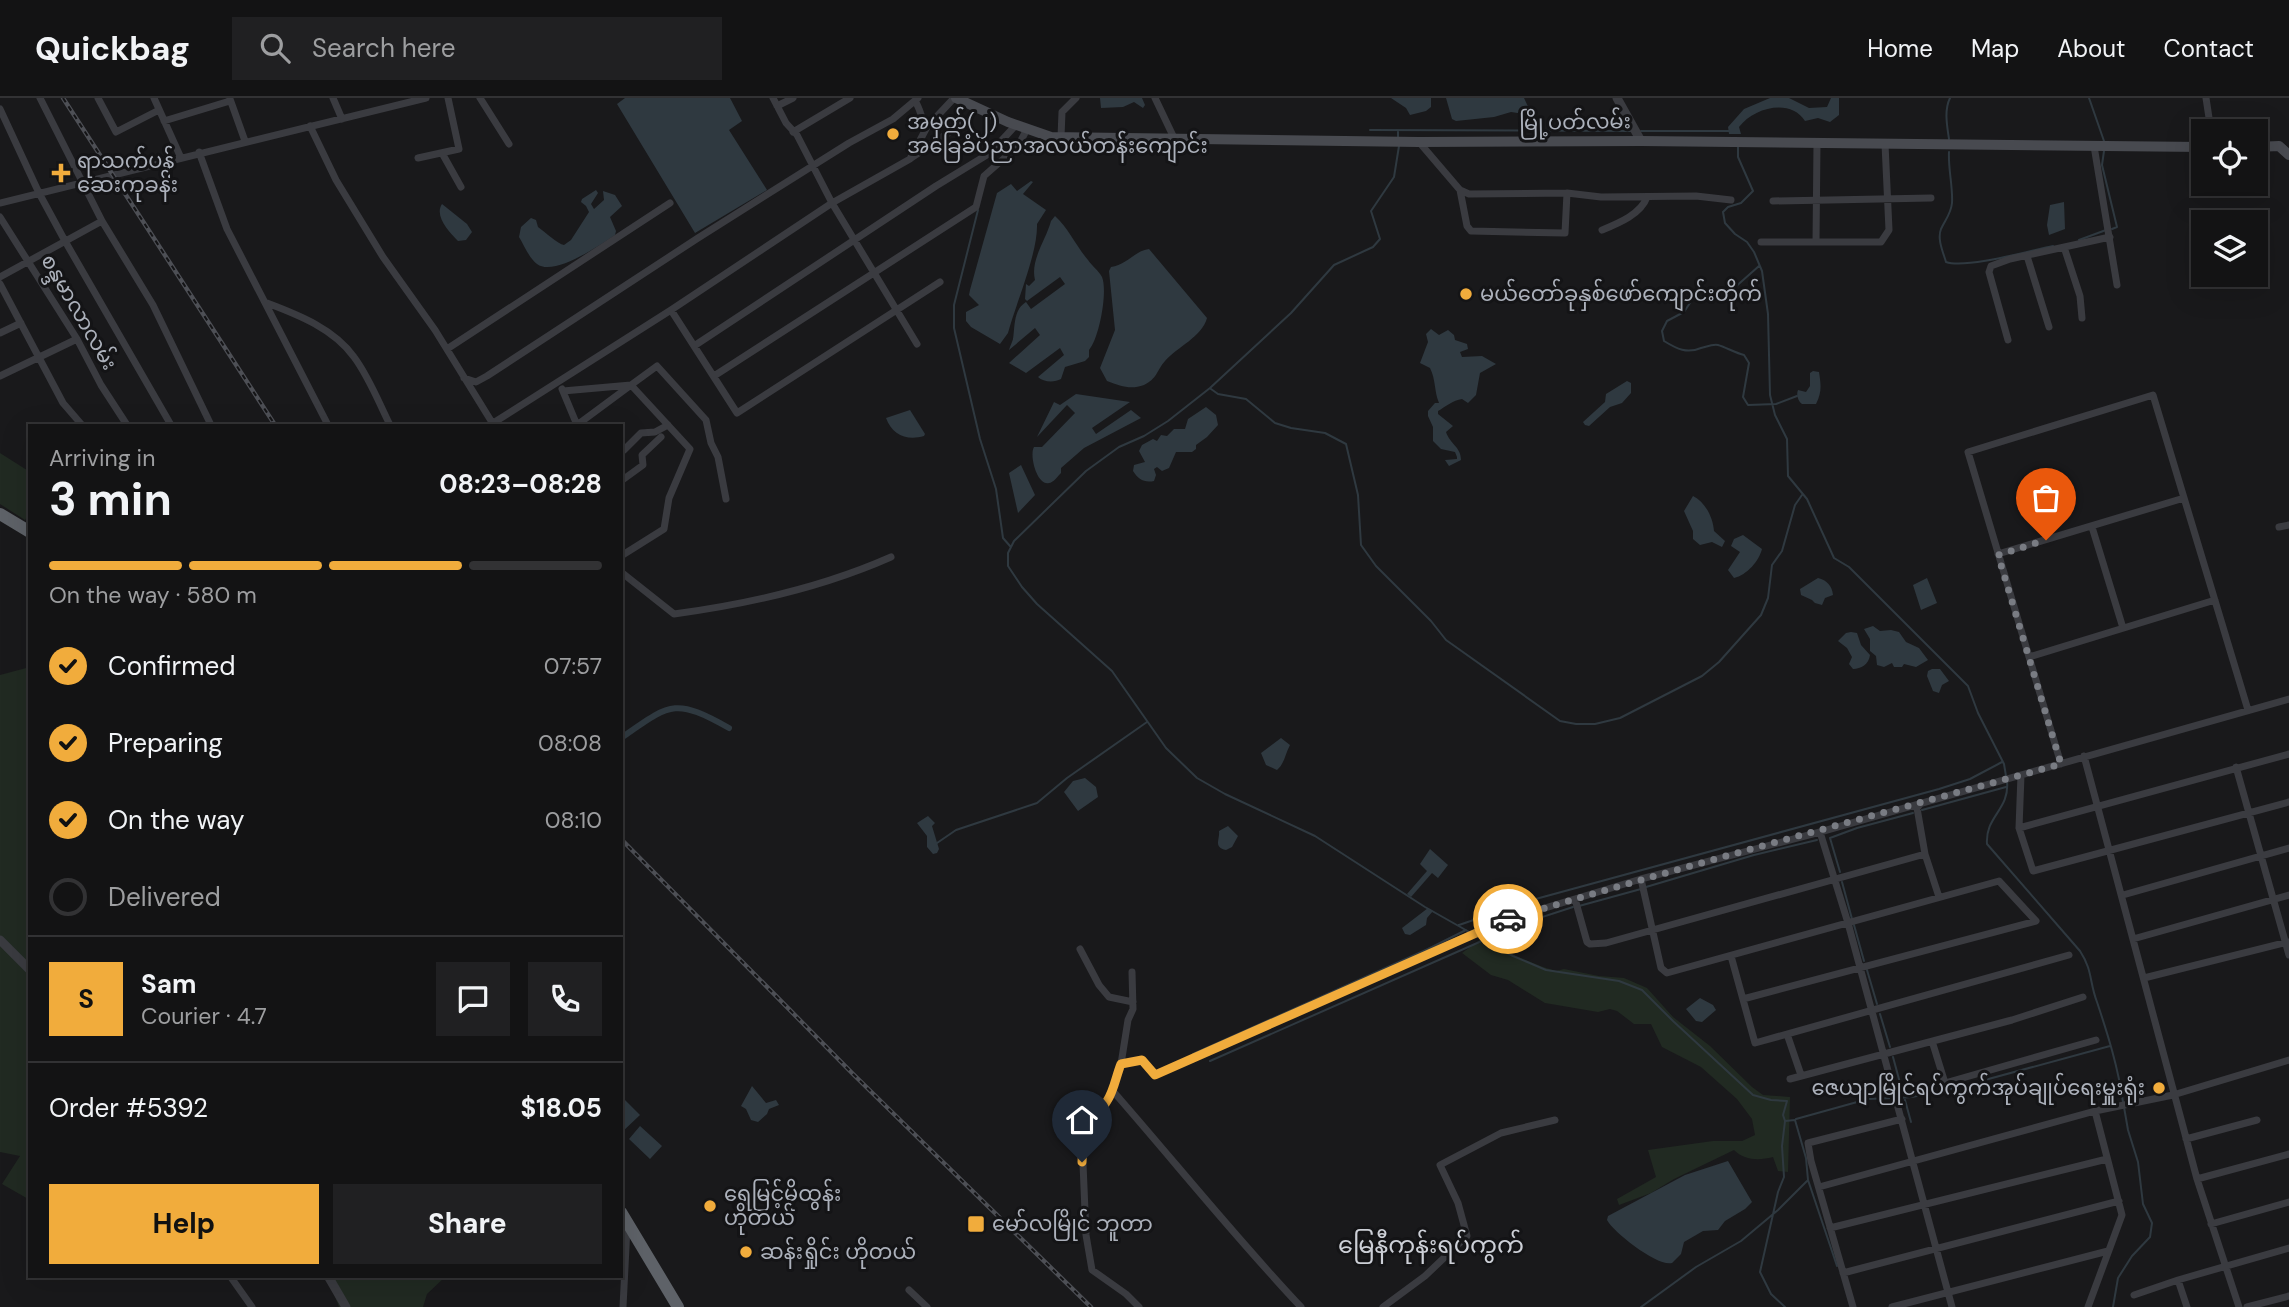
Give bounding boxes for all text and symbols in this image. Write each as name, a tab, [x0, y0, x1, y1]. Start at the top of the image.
search box	[232, 17, 722, 80]
text: Quickbag	[35, 27, 190, 70]
icon: search	[256, 29, 294, 67]
text: Search here	[312, 31, 455, 65]
text: Home	[1867, 33, 1933, 64]
text: Map	[1971, 33, 2019, 64]
text: About	[2057, 33, 2126, 64]
text: Contact	[2164, 33, 2254, 64]
street label: မြို့ပတ်လမ်း	[1519, 105, 1631, 140]
place label: အမှတ်(၂) အခြေခံပညာအလယ်တန်းကျောင်း	[907, 106, 1208, 164]
map controls	[2191, 119, 2268, 287]
button: locate	[2191, 119, 2268, 196]
marker: အမှတ်(၂) အခြေခံပညာအလယ်တန်းကျောင်း	[885, 126, 901, 142]
place label: ရာသက်ပန် ဆေးကုခန်း	[77, 145, 178, 202]
marker: ရာသက်ပန် ဆေးကုခန်း	[51, 163, 71, 183]
button: layers	[2191, 210, 2268, 287]
street label: စန္ဒမာလာလမ်း	[31, 248, 125, 377]
place label: မယ်တော်ခုနှစ်ဖော်ကျောင်းတိုက်	[1480, 278, 1762, 312]
marker: မယ်တော်ခုနှစ်ဖော်ကျောင်းတိုက်	[1458, 286, 1474, 302]
text: Arriving in	[49, 443, 155, 473]
text: 08:23–08:28	[439, 467, 602, 501]
pin	[2016, 468, 2076, 540]
text: 3 min	[49, 469, 172, 529]
icon: bag	[2027, 479, 2065, 517]
text: On the way · 580 m	[49, 580, 257, 610]
icon: check	[49, 647, 87, 685]
text: Confirmed	[108, 649, 235, 683]
text: 07:57	[544, 651, 602, 681]
icon: check	[49, 724, 87, 762]
text: Preparing	[108, 726, 223, 760]
text: 08:08	[538, 728, 602, 758]
icon: check	[49, 801, 87, 839]
text: On the way	[108, 803, 244, 837]
text: 08:10	[545, 805, 602, 835]
text: Delivered	[108, 880, 221, 914]
courier	[1473, 884, 1543, 954]
icon: car	[1489, 900, 1527, 938]
button: chat	[436, 962, 510, 1036]
button: phone	[528, 962, 602, 1036]
text: Sam	[141, 967, 196, 1001]
text: S	[78, 982, 94, 1016]
text: Courier · 4.7	[141, 1001, 267, 1031]
place label: ဇေယျာမြိုင်ရပ်ကွက်အုပ်ချုပ်ရေးမှူးရုံး	[1811, 1072, 2145, 1106]
marker: ဇေယျာမြိုင်ရပ်ကွက်အုပ်ချုပ်ရေးမှူးရုံး	[2151, 1080, 2167, 1096]
pin	[1052, 1090, 1112, 1162]
text: Order #5392	[49, 1091, 208, 1125]
text: $18.05	[520, 1091, 602, 1125]
icon: home	[1063, 1101, 1101, 1139]
place label: ရွှေမြင့်မိုထွန်း ဟိုတယ်	[724, 1178, 841, 1235]
button: Help	[49, 1184, 319, 1264]
button: Share	[333, 1184, 602, 1264]
marker: ရွှေမြင့်မိုထွန်း ဟိုတယ်	[702, 1198, 718, 1214]
place label: မော်လမြိုင် ဘူတာ	[992, 1208, 1153, 1241]
marker: မော်လမြိုင် ဘူတာ	[966, 1214, 986, 1234]
district label: မြေနီကုန်းရပ်ကွက်	[1338, 1229, 1524, 1264]
place label: ဆန်းရှိုင်း ဟိုတယ်	[760, 1236, 916, 1269]
marker: ဆန်းရှိုင်း ဟိုတယ်	[738, 1244, 754, 1260]

